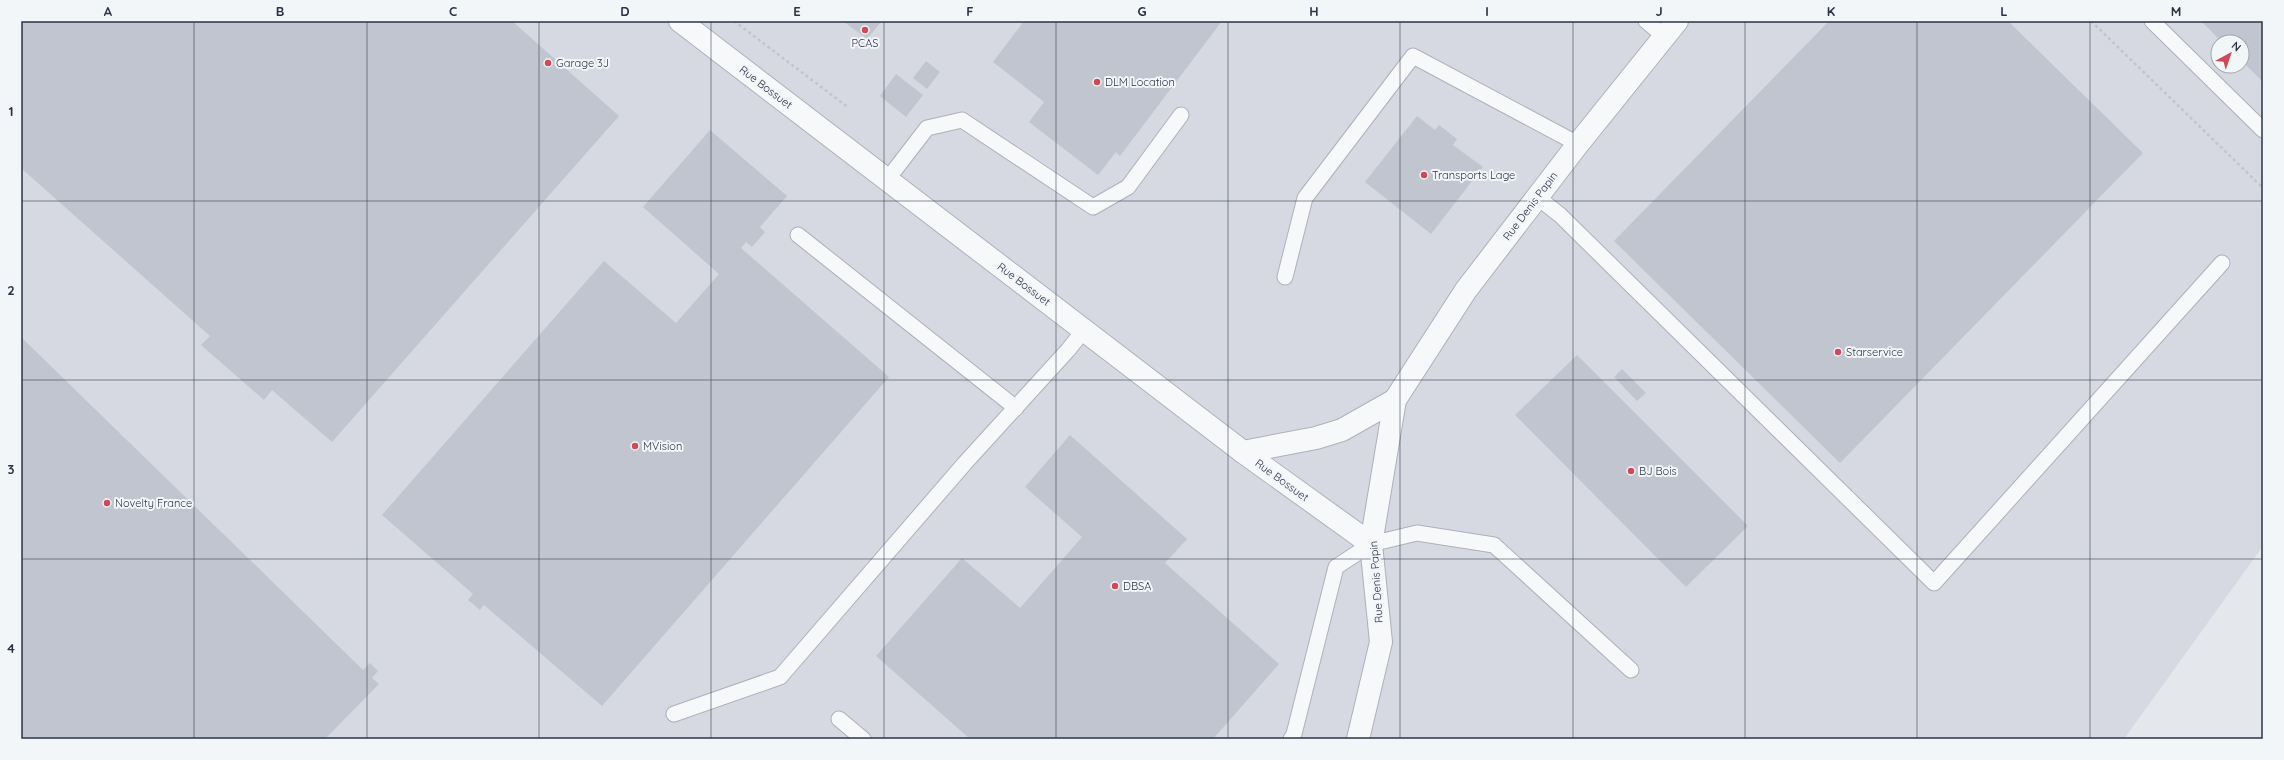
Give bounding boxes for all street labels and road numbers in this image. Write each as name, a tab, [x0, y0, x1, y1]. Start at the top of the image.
street label: Rue Bossuet	[737, 62, 796, 112]
street label: Rue Denis Papin	[1500, 169, 1560, 243]
street label: Rue Bossuet	[995, 259, 1054, 309]
street label: Rue Bossuet	[1252, 456, 1312, 504]
street label: Rue Denis Papin	[1366, 540, 1386, 624]

